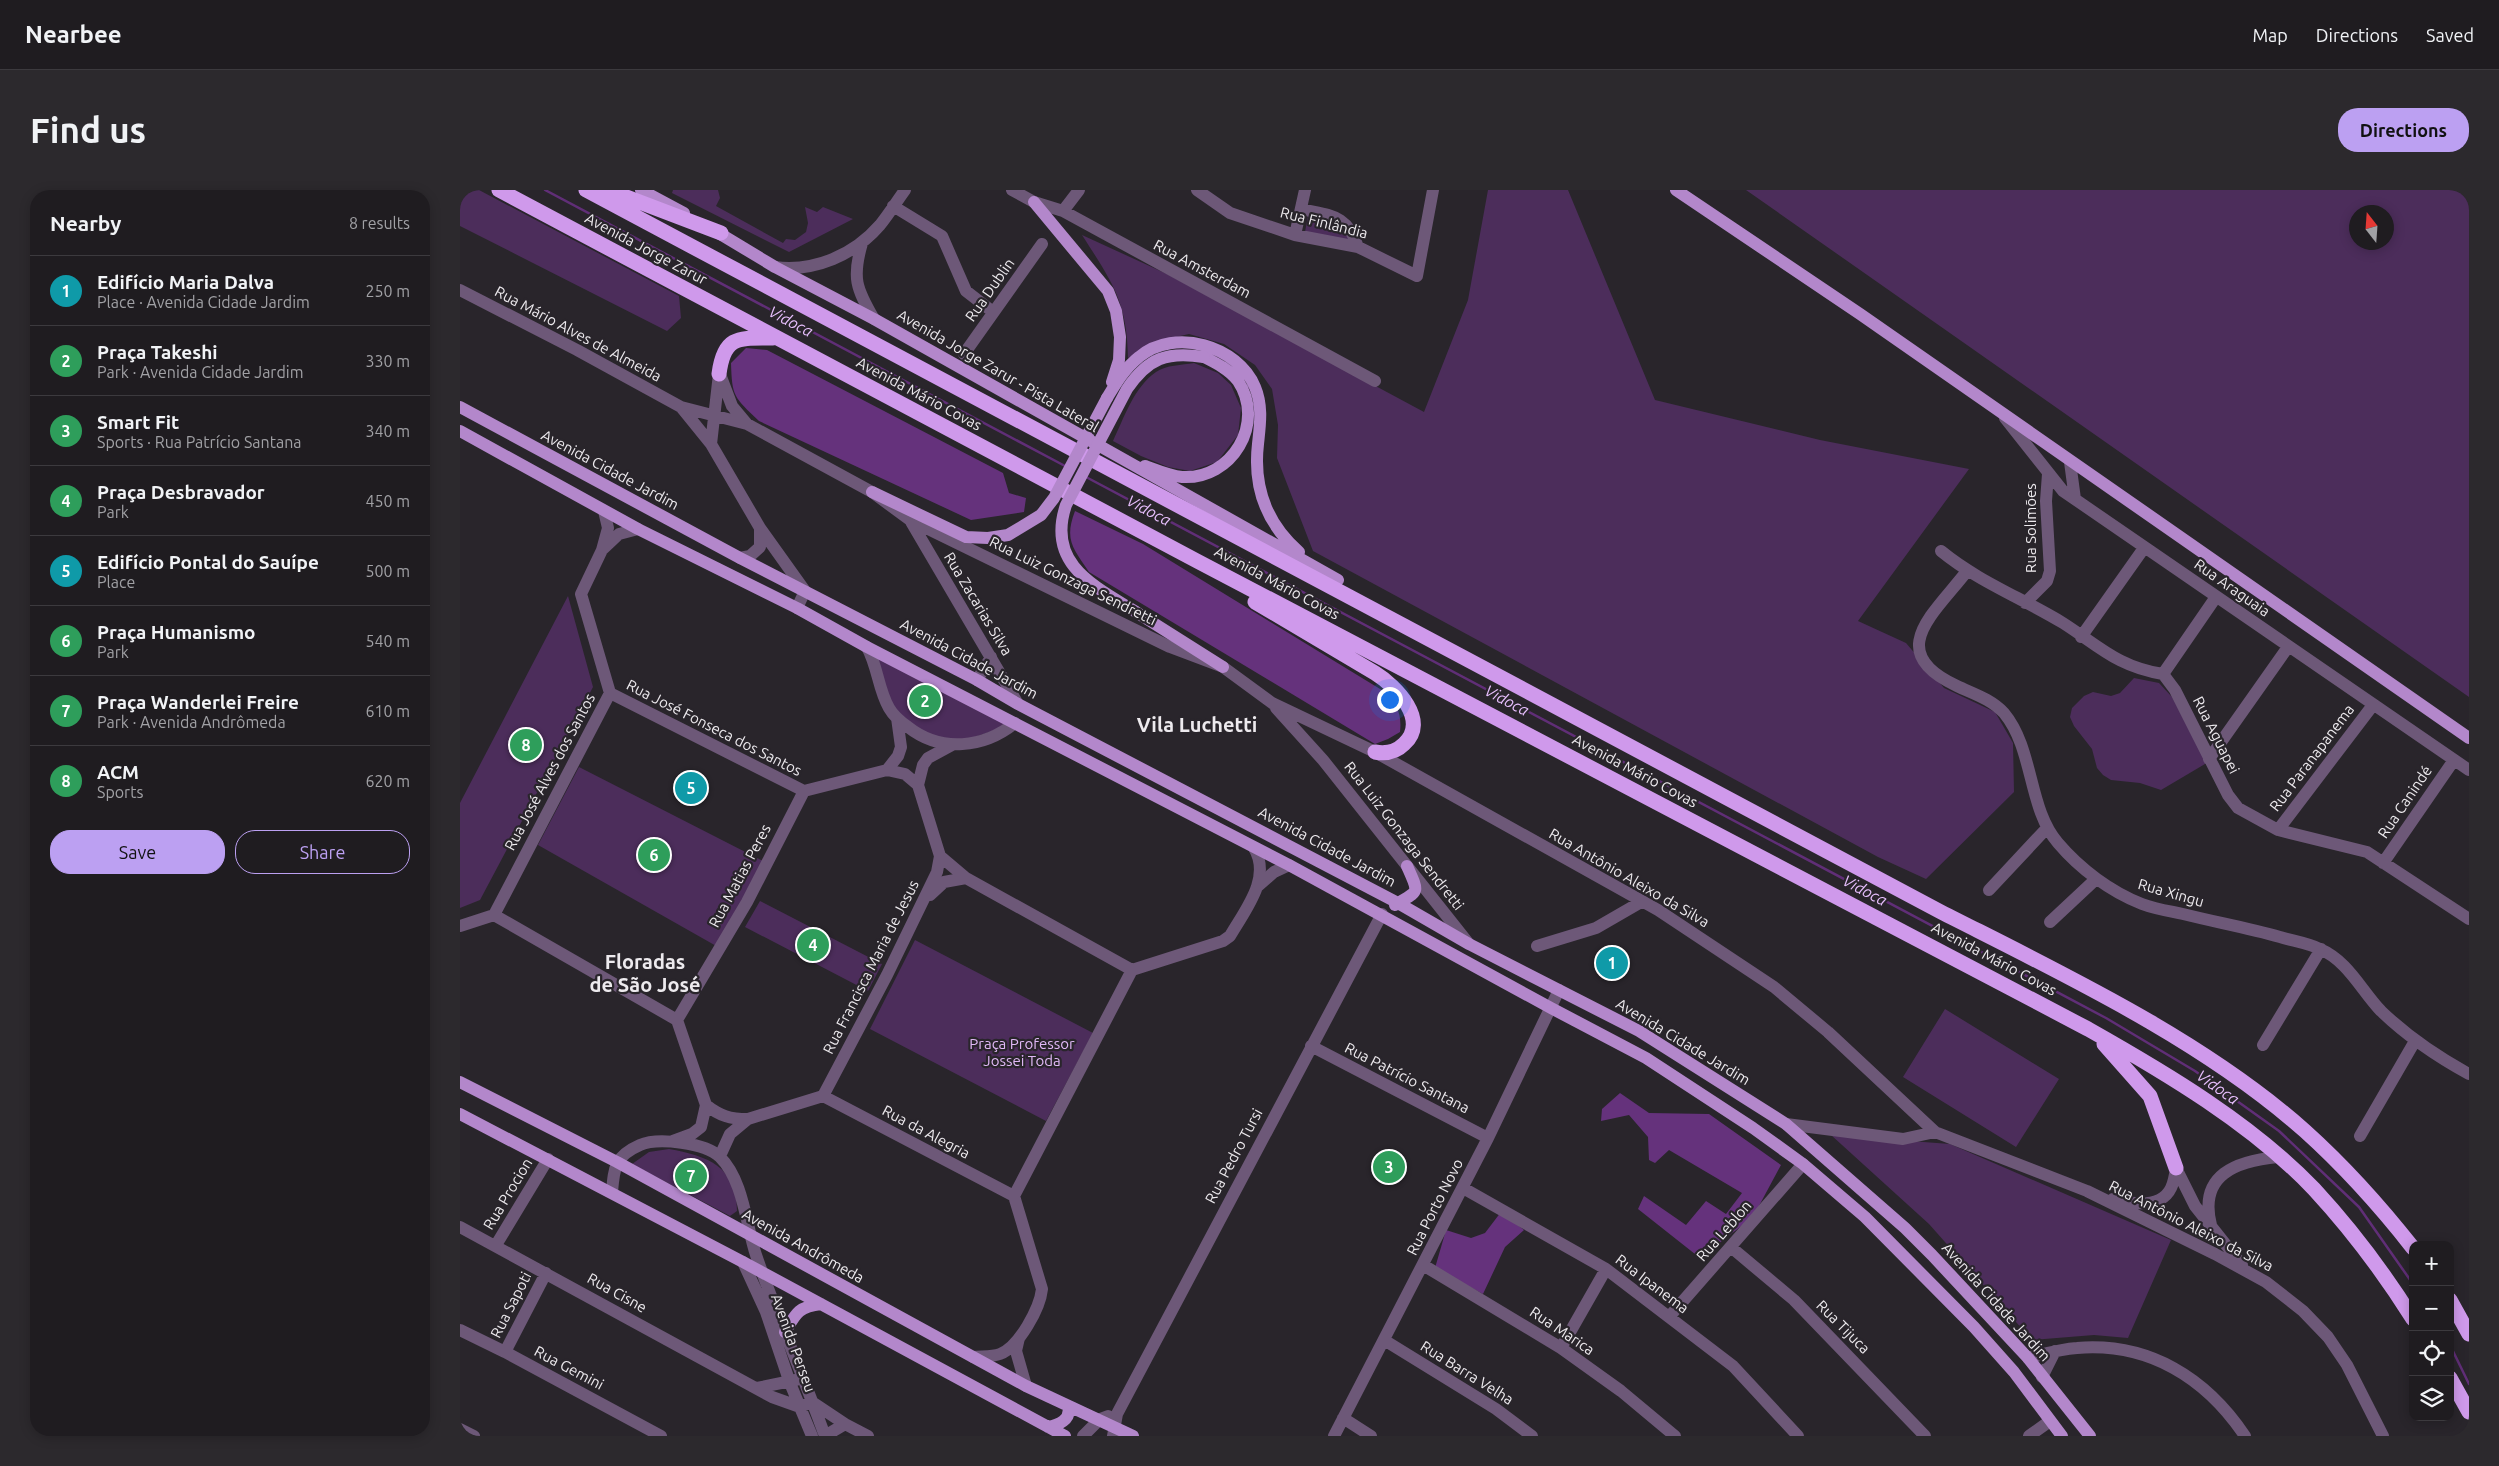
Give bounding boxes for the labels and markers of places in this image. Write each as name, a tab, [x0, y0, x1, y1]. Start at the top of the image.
pin: 2	[909, 682, 941, 720]
pin: 8	[510, 726, 542, 764]
pin: 5	[675, 769, 707, 807]
pin: 6	[638, 836, 670, 874]
pin: 4	[797, 926, 829, 964]
pin: 1	[1596, 944, 1628, 982]
pin: 3	[1373, 1148, 1405, 1186]
pin: 7	[675, 1157, 707, 1195]

